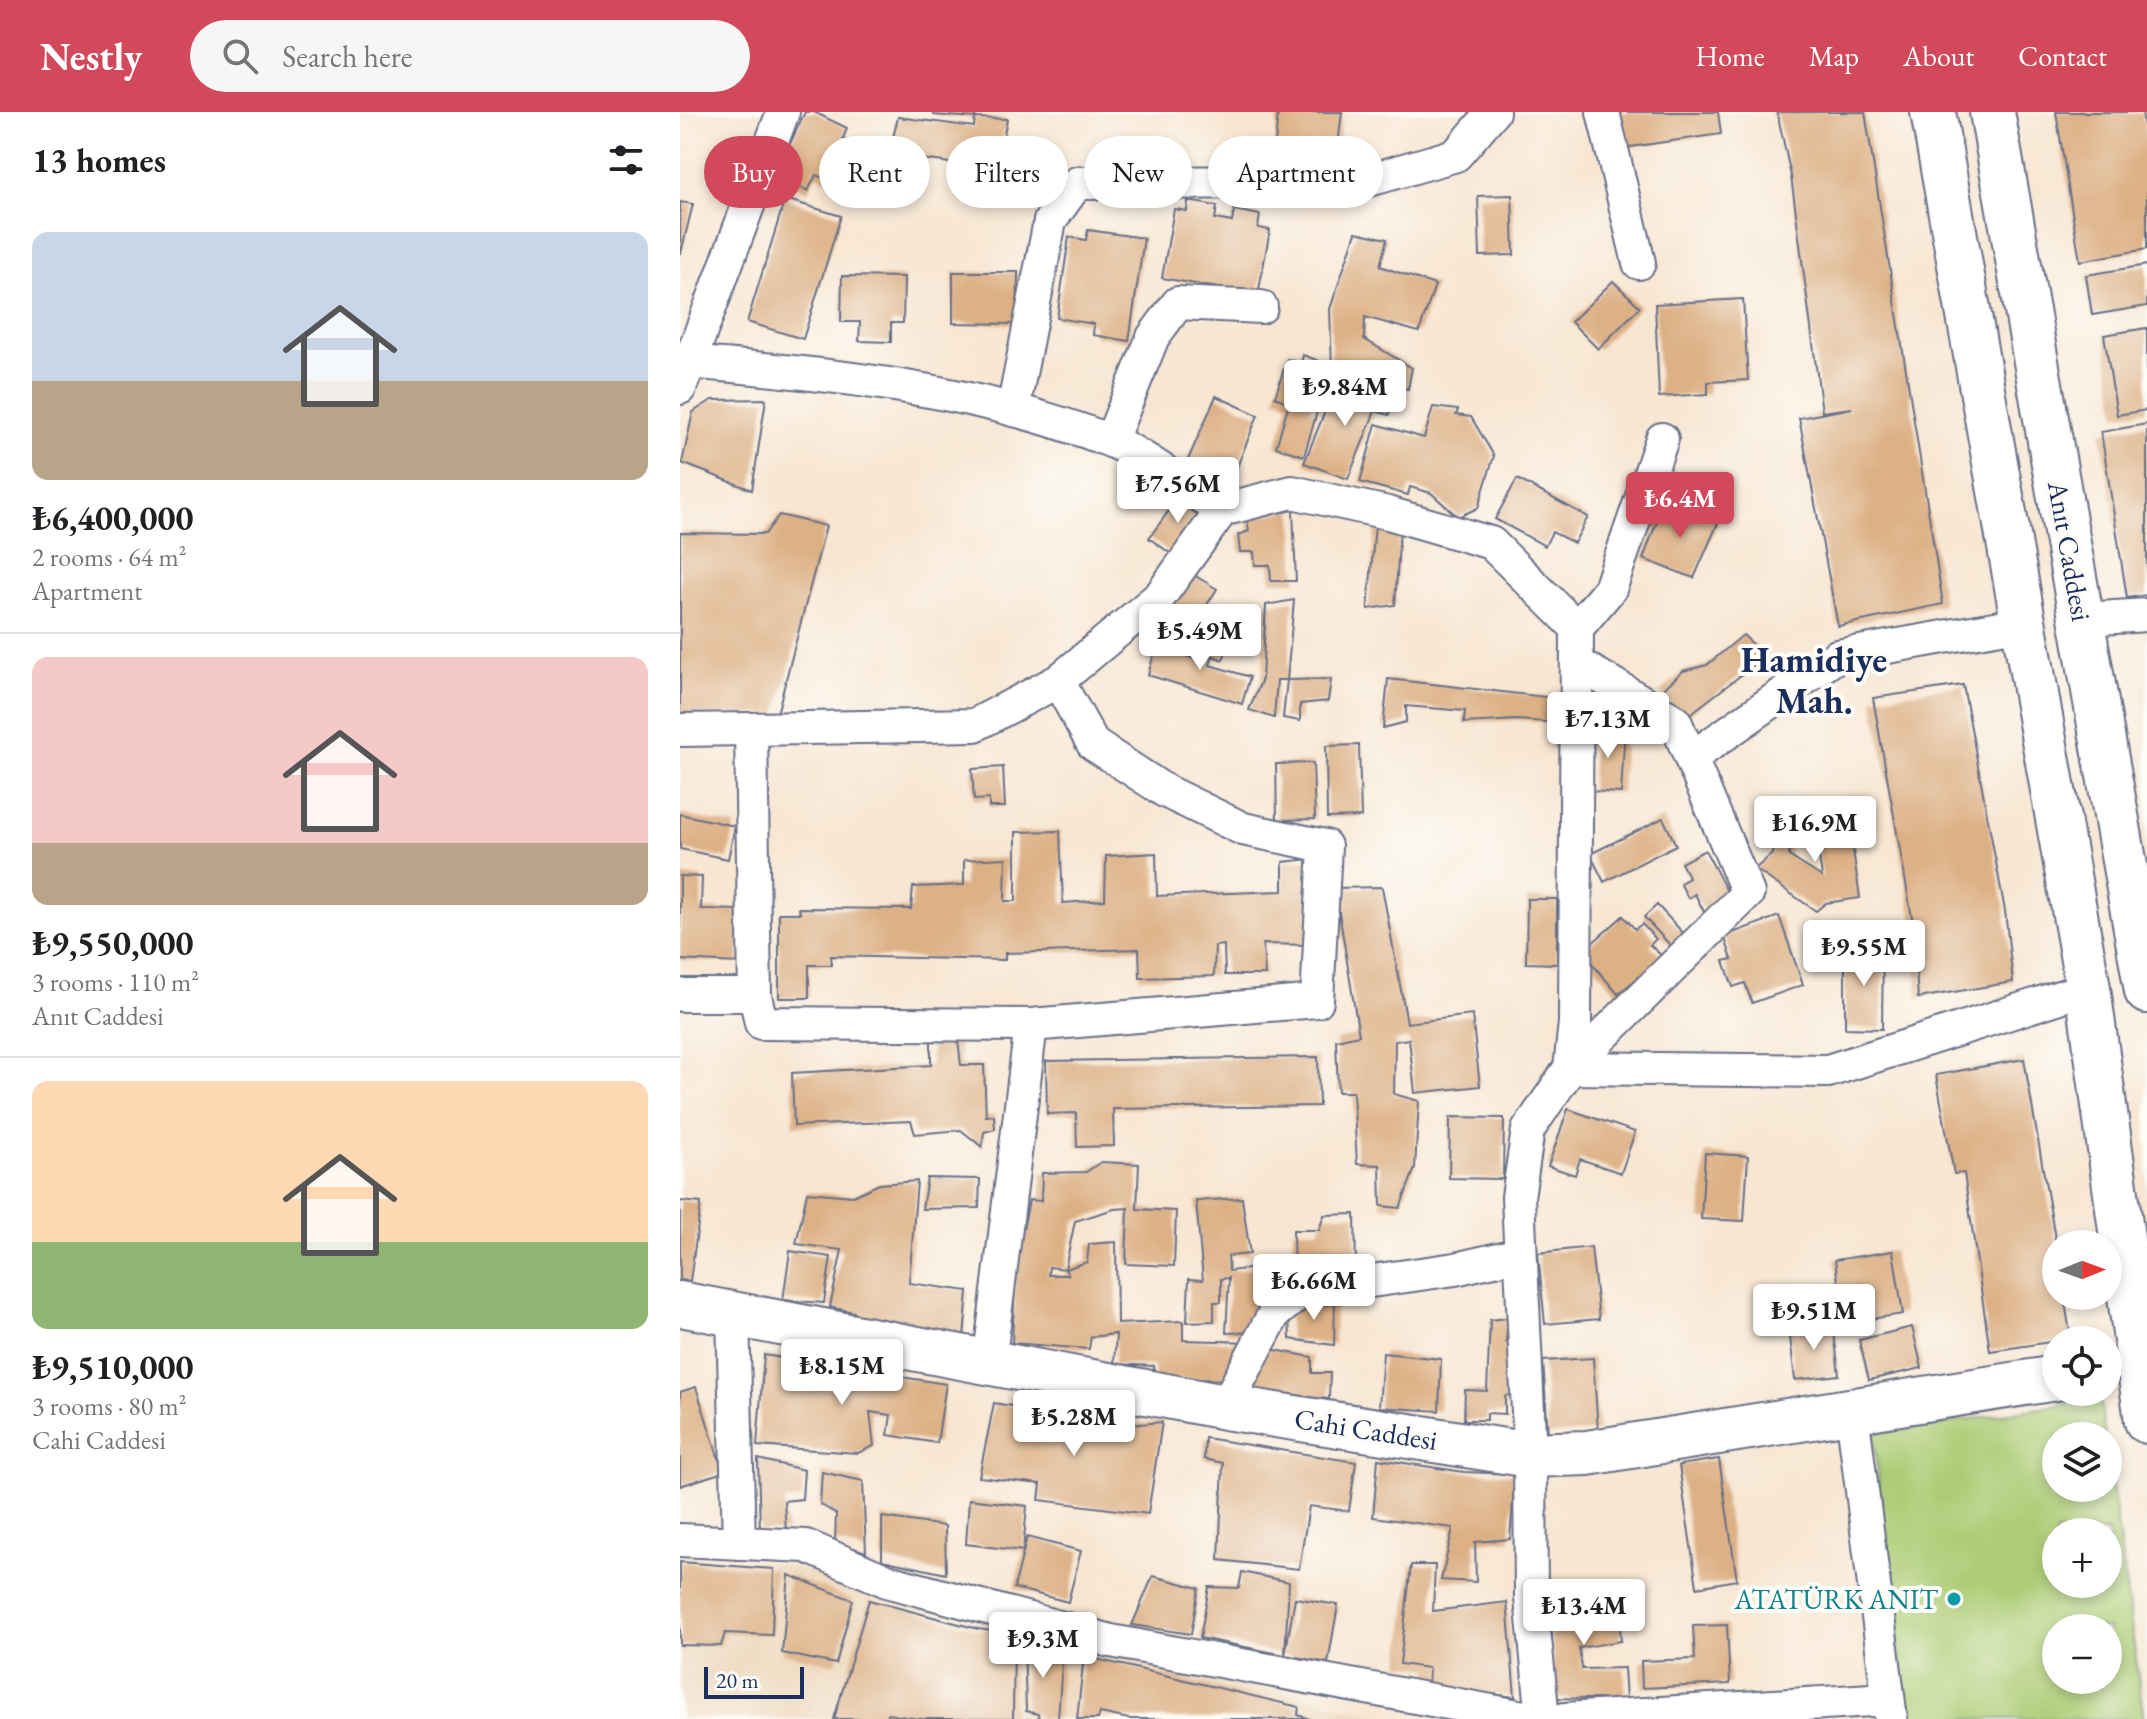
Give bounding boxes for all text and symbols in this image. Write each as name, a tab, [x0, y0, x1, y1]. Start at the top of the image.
search box	[190, 20, 750, 92]
text: Nestly	[40, 32, 142, 81]
icon: search	[218, 34, 262, 78]
text: Search here	[282, 37, 412, 76]
text: Home	[1695, 38, 1765, 74]
text: Map	[1809, 38, 1859, 74]
text: About	[1903, 38, 1974, 74]
text: Contact	[2018, 38, 2107, 74]
chip: Buy	[704, 136, 803, 208]
chip: Rent	[819, 136, 930, 208]
chip: Filters	[946, 136, 1068, 208]
chip: New	[1084, 136, 1192, 208]
chip: Apartment	[1208, 136, 1383, 208]
text: 13 homes	[32, 138, 166, 182]
icon: filters	[604, 138, 648, 182]
icon: home	[268, 284, 412, 428]
pin: ₺9.84M	[1280, 360, 1410, 428]
text: ₺9.84M	[1302, 369, 1388, 403]
pin: ₺7.56M	[1113, 457, 1243, 525]
text: ₺7.56M	[1135, 466, 1221, 500]
pin: ₺6.4M	[1624, 472, 1736, 540]
street label: Anıt Caddesi	[2040, 477, 2100, 624]
text: ₺6.4M	[1644, 481, 1716, 515]
text: ₺6,400,000	[32, 496, 193, 540]
text: 2 rooms · 64 m²	[32, 540, 187, 574]
text: Apartment	[32, 574, 142, 608]
pin: ₺5.49M	[1135, 604, 1265, 672]
text: ₺5.49M	[1157, 613, 1243, 647]
district label: Hamidiye Mah.	[1741, 636, 1887, 724]
pin: ₺7.13M	[1543, 692, 1673, 760]
text: ₺7.13M	[1565, 701, 1651, 735]
icon: home	[268, 709, 412, 853]
pin: ₺16.9M	[1750, 796, 1880, 864]
text: ₺16.9M	[1772, 805, 1858, 839]
pin: ₺9.55M	[1799, 920, 1929, 988]
text: ₺9,550,000	[32, 921, 193, 965]
text: ₺9.55M	[1821, 929, 1907, 963]
text: 3 rooms · 110 m²	[32, 965, 199, 999]
text: Anıt Caddesi	[32, 999, 164, 1033]
icon: home	[268, 1133, 412, 1277]
north arrow	[2042, 1230, 2122, 1310]
map controls	[2042, 1230, 2122, 1694]
pin: ₺6.66M	[1249, 1254, 1379, 1322]
text: ₺6.66M	[1271, 1263, 1357, 1297]
pin: ₺9.51M	[1749, 1284, 1879, 1352]
text: ₺9.51M	[1771, 1293, 1857, 1327]
button: locate	[2042, 1326, 2122, 1406]
pin: ₺8.15M	[777, 1339, 907, 1407]
text: ₺9,510,000	[32, 1345, 193, 1389]
text: ₺8.15M	[799, 1348, 885, 1382]
text: 3 rooms · 80 m²	[32, 1389, 187, 1423]
pin: ₺5.28M	[1009, 1390, 1139, 1458]
text: ₺5.28M	[1031, 1399, 1117, 1433]
street label: Cahi Caddesi	[1292, 1400, 1440, 1458]
button: layers	[2042, 1422, 2122, 1502]
text: Cahi Caddesi	[32, 1423, 166, 1457]
button: +	[2042, 1518, 2122, 1598]
pin: ₺13.4M	[1519, 1579, 1649, 1647]
place label: ATATÜRK ANIT	[1733, 1581, 1938, 1617]
text: ₺13.4M	[1541, 1588, 1627, 1622]
marker: ATATÜRK ANIT	[1945, 1590, 1963, 1608]
pin: ₺9.3M	[987, 1612, 1099, 1680]
button: −	[2042, 1614, 2122, 1694]
text: ₺9.3M	[1007, 1621, 1079, 1655]
scale bar	[704, 1663, 804, 1699]
text: 20 m	[716, 1666, 759, 1695]

